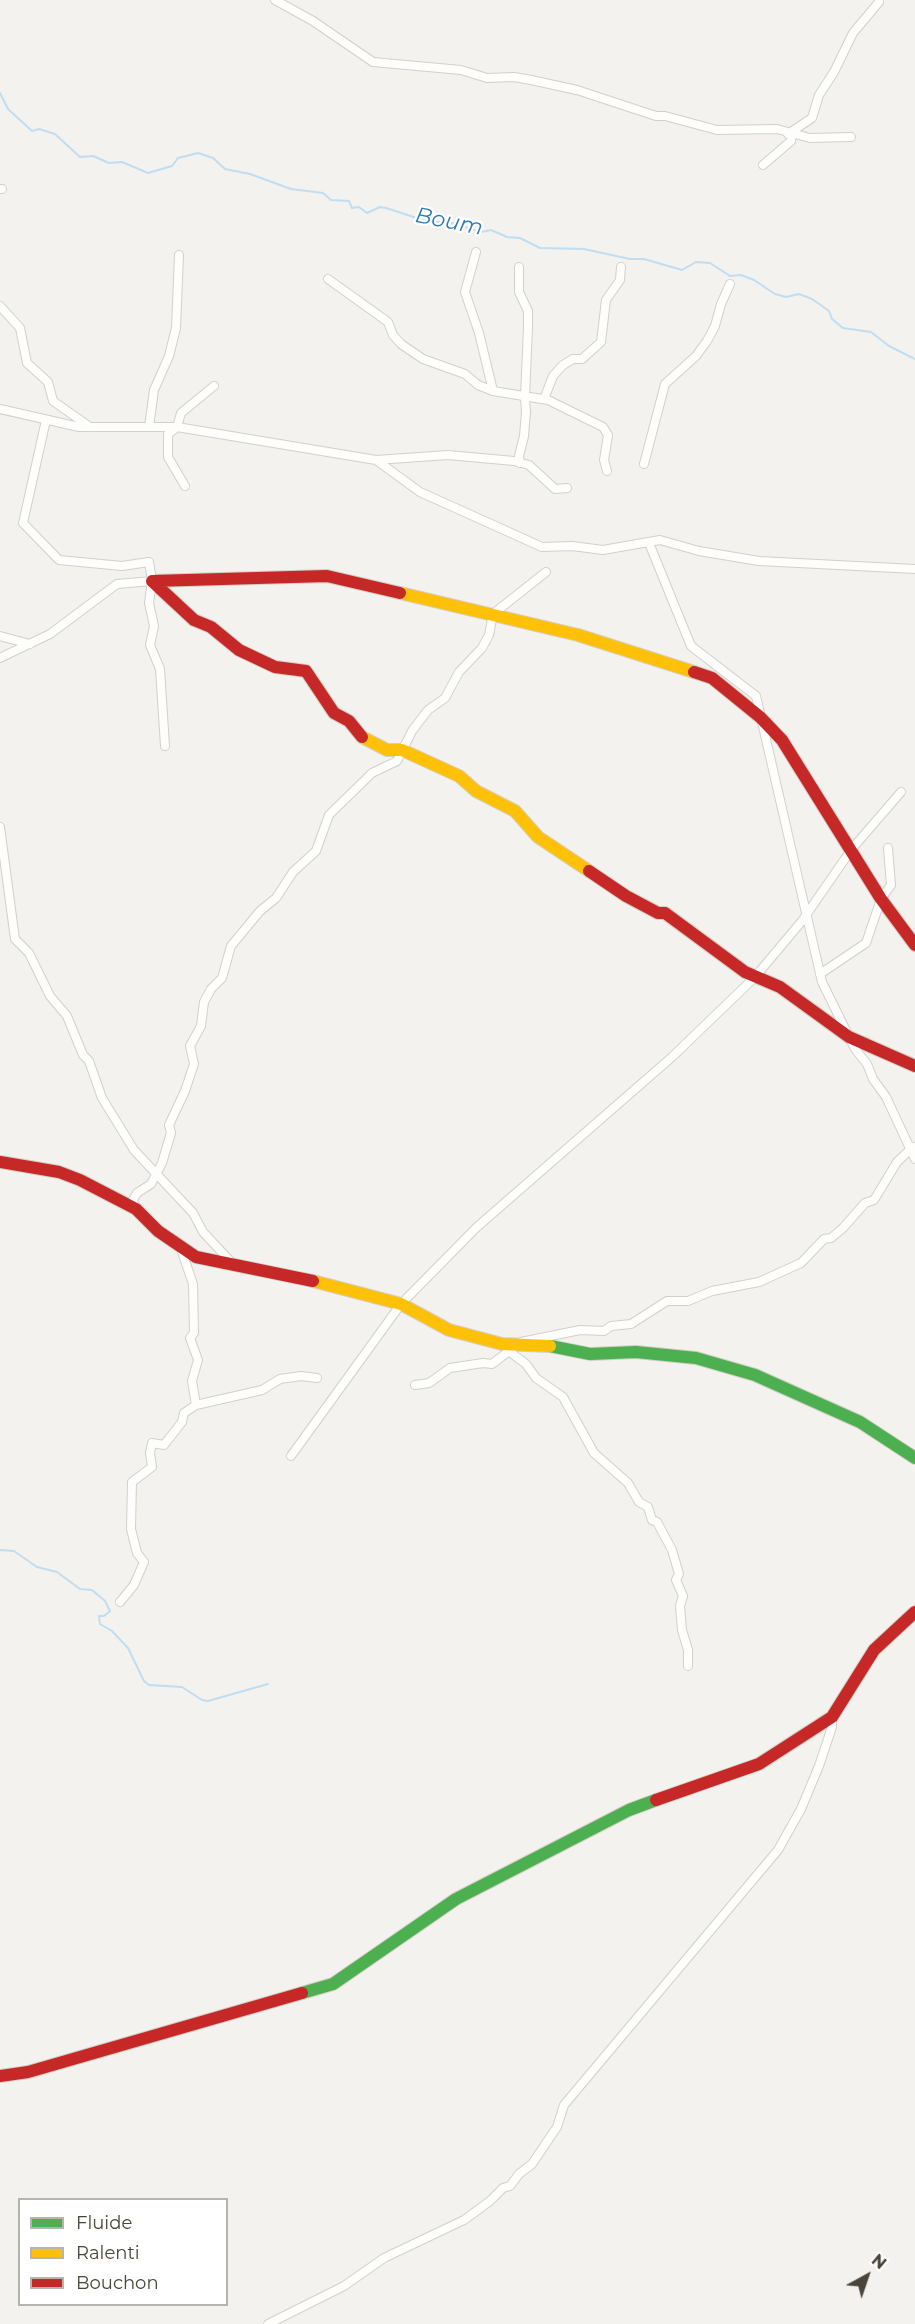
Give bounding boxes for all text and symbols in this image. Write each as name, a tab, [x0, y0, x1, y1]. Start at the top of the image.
water label: Boum	[413, 203, 485, 241]
legend	[18, 2198, 228, 2306]
text: Fluide	[76, 2212, 132, 2234]
text: Ralenti	[76, 2242, 140, 2264]
north arrow	[837, 2246, 897, 2306]
text: N	[868, 2250, 890, 2273]
text: Bouchon	[76, 2272, 159, 2294]

